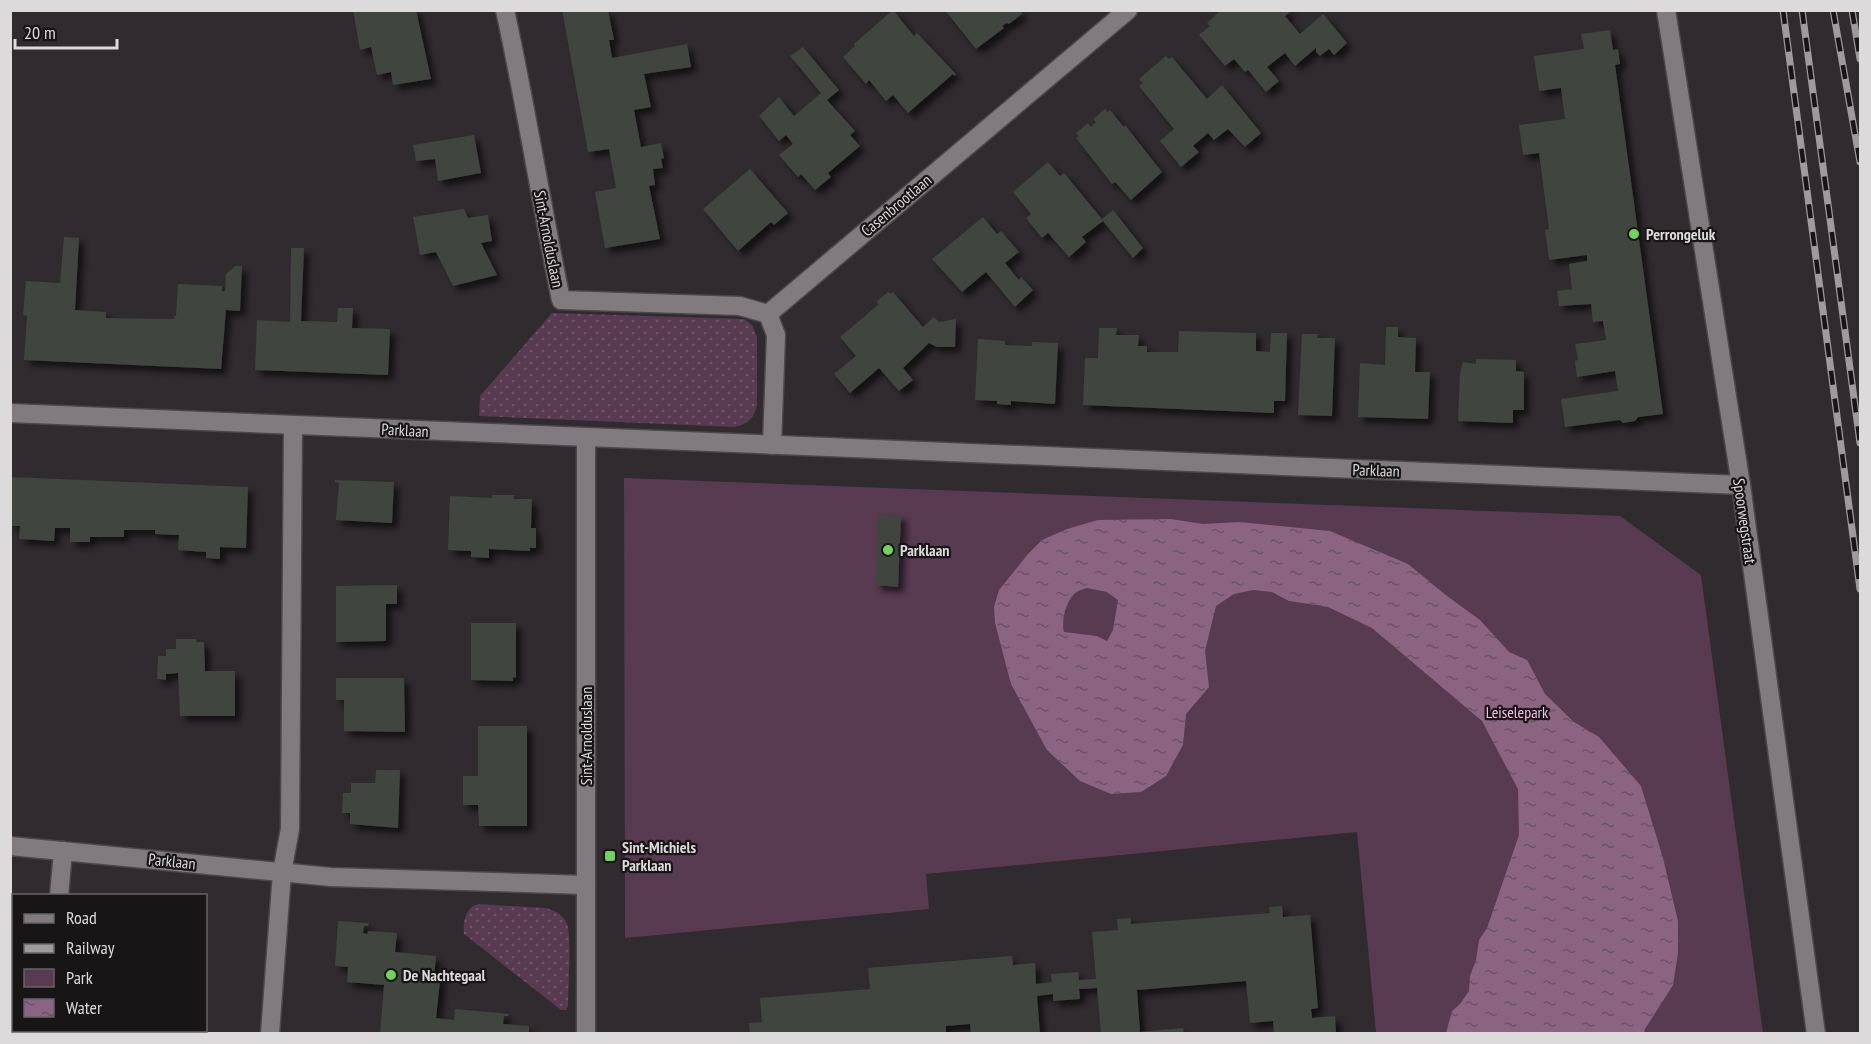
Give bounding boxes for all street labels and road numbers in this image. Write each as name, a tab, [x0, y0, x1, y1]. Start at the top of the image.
street label: Casenbrootlaan	[857, 170, 935, 240]
street label: Sint-Arnolduslaan	[530, 189, 568, 289]
street label: Parklaan	[381, 419, 429, 441]
street label: Parklaan	[1352, 459, 1400, 481]
street label: Spoorwegstraat	[1729, 477, 1761, 566]
street label: Sint-Arnolduslaan	[576, 687, 596, 785]
street label: Parklaan	[147, 849, 197, 873]

